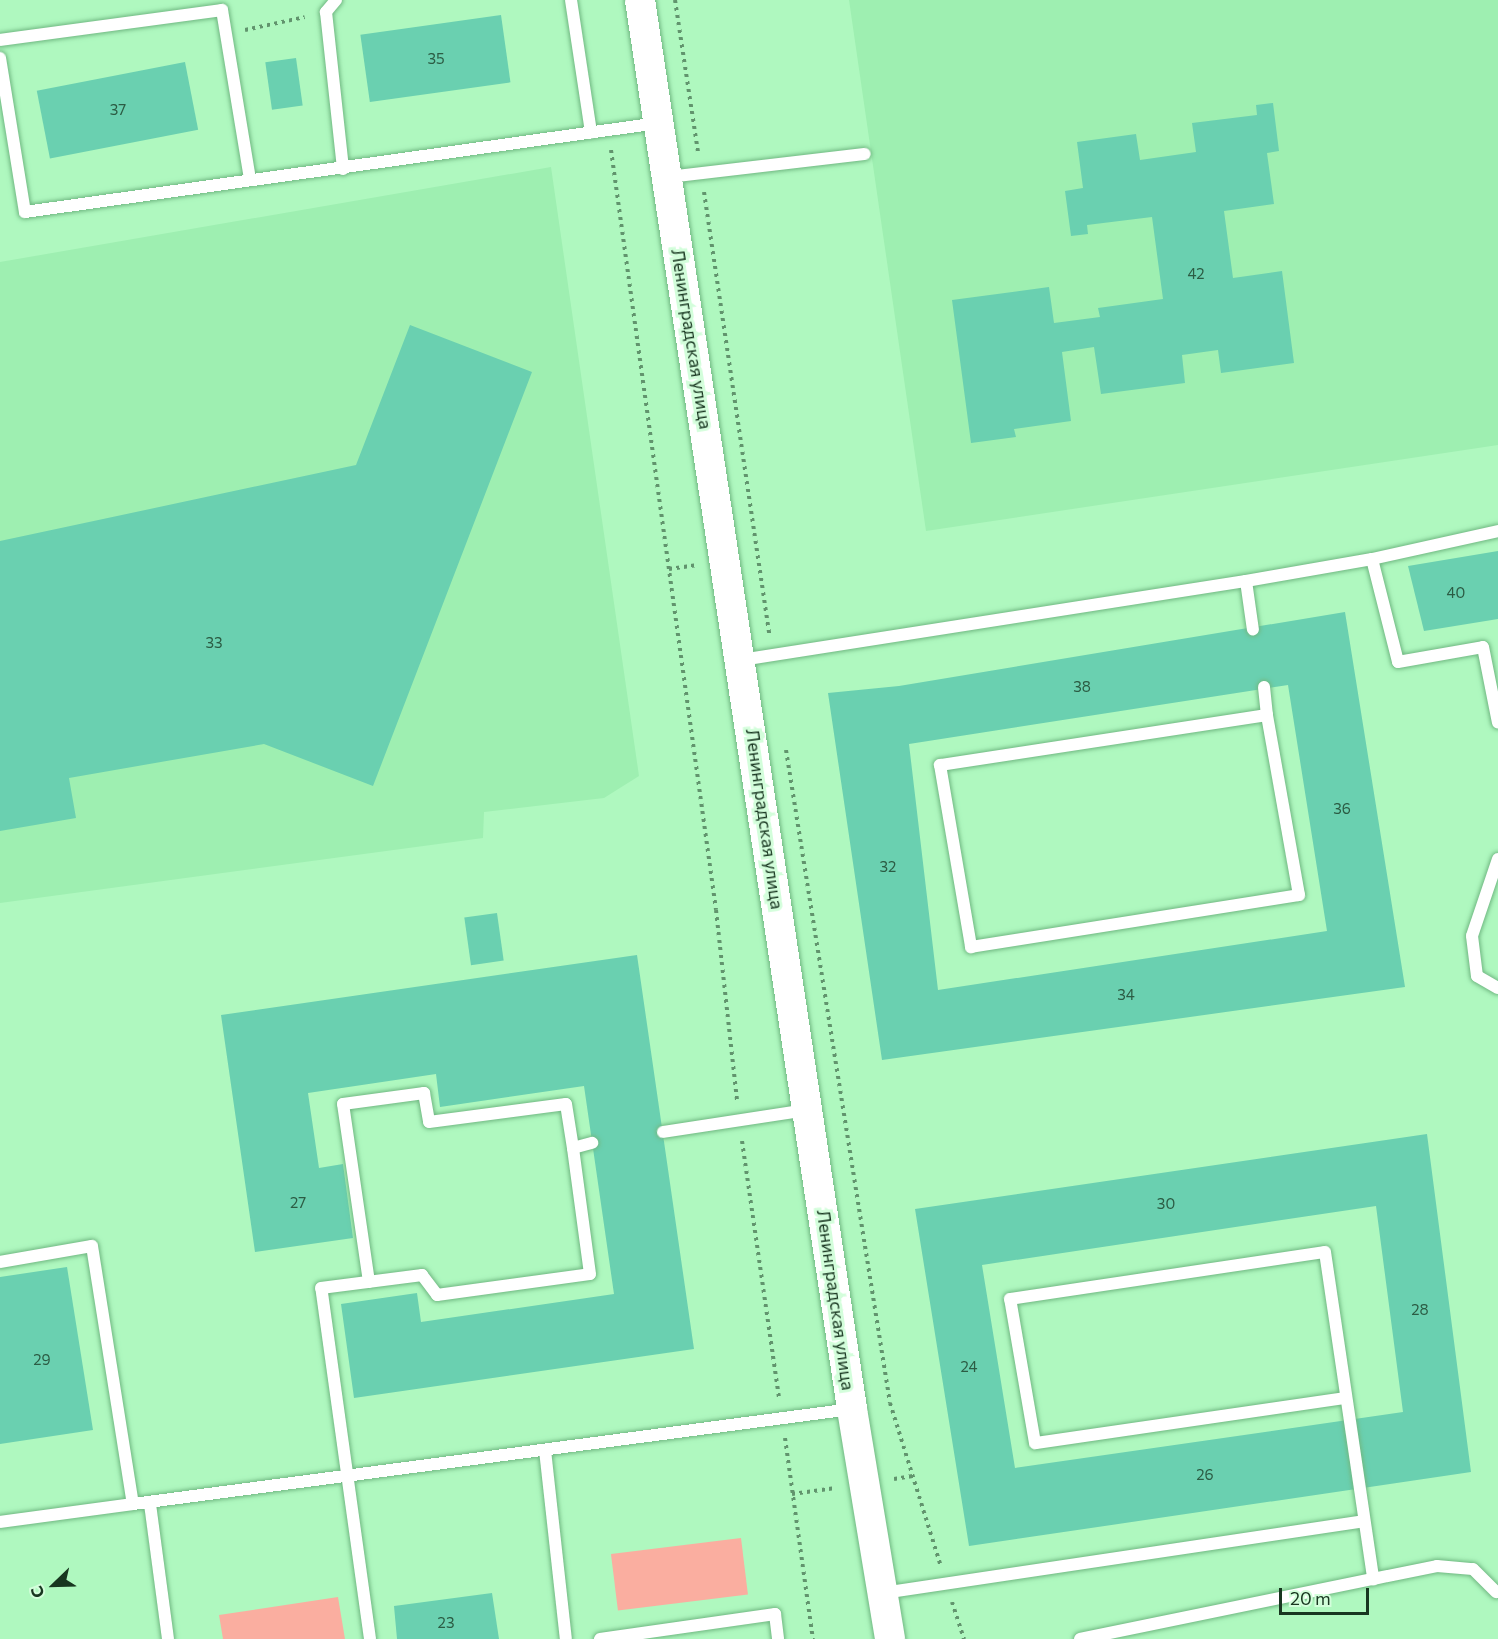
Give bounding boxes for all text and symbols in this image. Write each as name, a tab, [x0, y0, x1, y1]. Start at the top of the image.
house number: 35	[427, 50, 445, 68]
house number: 37	[110, 101, 126, 119]
street label: Ленинградская улица	[667, 247, 717, 431]
house number: 42	[1187, 265, 1205, 283]
house number: 40	[1447, 584, 1465, 602]
house number: 33	[205, 634, 223, 652]
house number: 38	[1073, 678, 1091, 696]
street label: Ленинградская улица	[742, 727, 788, 911]
house number: 36	[1333, 800, 1351, 818]
house number: 32	[880, 858, 896, 876]
house number: 34	[1117, 986, 1135, 1004]
house number: 27	[290, 1194, 306, 1212]
house number: 30	[1157, 1195, 1175, 1213]
street label: Ленинградская улица	[813, 1208, 859, 1392]
house number: 28	[1411, 1301, 1429, 1319]
house number: 29	[33, 1351, 51, 1369]
house number: 24	[960, 1358, 978, 1376]
house number: 26	[1196, 1466, 1214, 1484]
north arrow	[24, 1555, 84, 1615]
scale bar	[1282, 1576, 1372, 1614]
text: С	[26, 1583, 48, 1601]
text: 20 m	[1290, 1587, 1331, 1609]
house number: 23	[438, 1614, 454, 1632]

